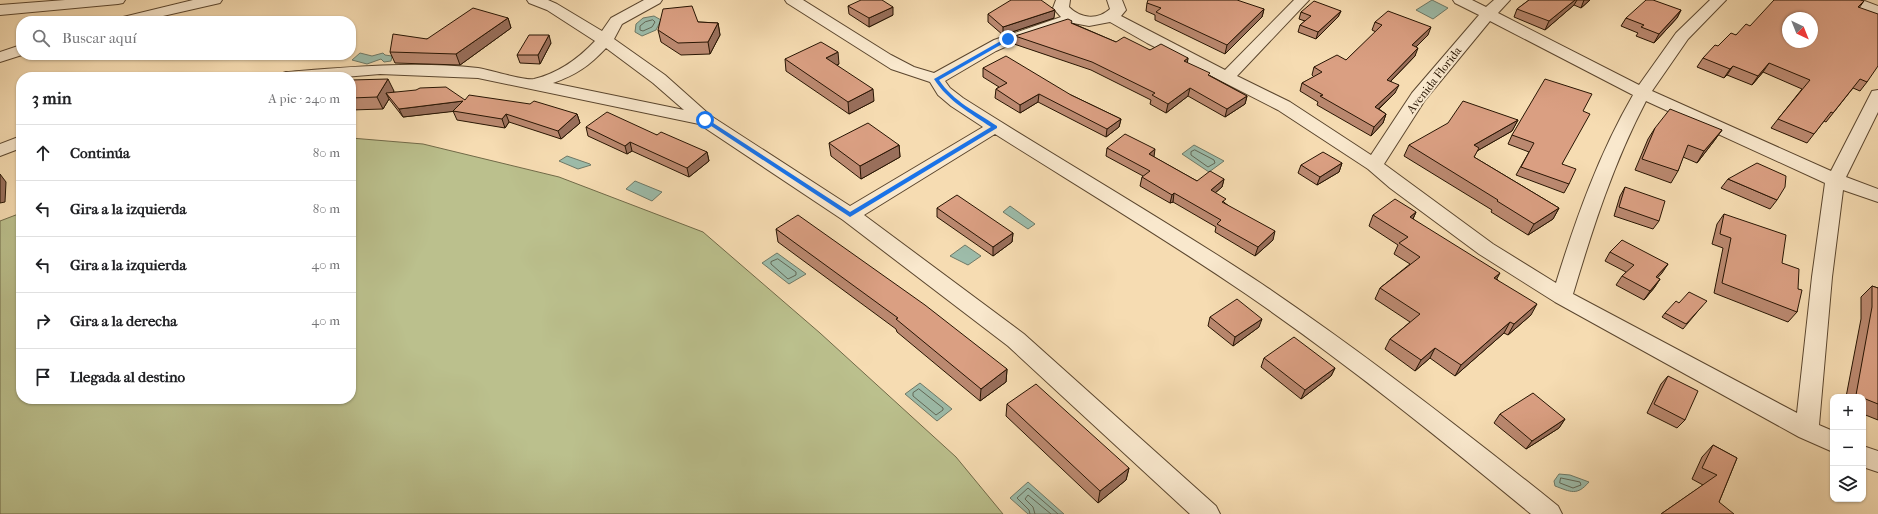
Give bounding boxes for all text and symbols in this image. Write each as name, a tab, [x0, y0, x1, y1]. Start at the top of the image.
north arrow	[1782, 12, 1818, 48]
search box	[16, 16, 356, 60]
icon: search	[30, 27, 52, 49]
text: Buscar aquí	[62, 29, 137, 47]
route end	[999, 30, 1017, 48]
street label: Avenida Florida	[1403, 44, 1465, 117]
text: 3 min	[32, 88, 72, 108]
text: A pie · 240 m	[268, 91, 340, 106]
route start	[696, 111, 714, 129]
icon: ahead	[32, 142, 54, 164]
text: Continúa	[70, 144, 130, 162]
text: 80 m	[313, 145, 340, 160]
icon: left	[32, 198, 54, 220]
text: Gira a la izquierda	[70, 200, 186, 218]
text: 80 m	[313, 201, 340, 216]
icon: left	[32, 254, 54, 276]
text: Gira a la izquierda	[70, 256, 186, 274]
text: 40 m	[312, 257, 340, 272]
icon: right	[32, 310, 54, 332]
text: Gira a la derecha	[70, 312, 177, 330]
text: 40 m	[312, 313, 340, 328]
icon: arrive	[32, 366, 54, 388]
text: Llegada al destino	[70, 368, 185, 386]
map controls	[1830, 394, 1866, 502]
button: +	[1830, 394, 1866, 430]
button: −	[1830, 430, 1866, 466]
button: layers	[1830, 466, 1866, 502]

